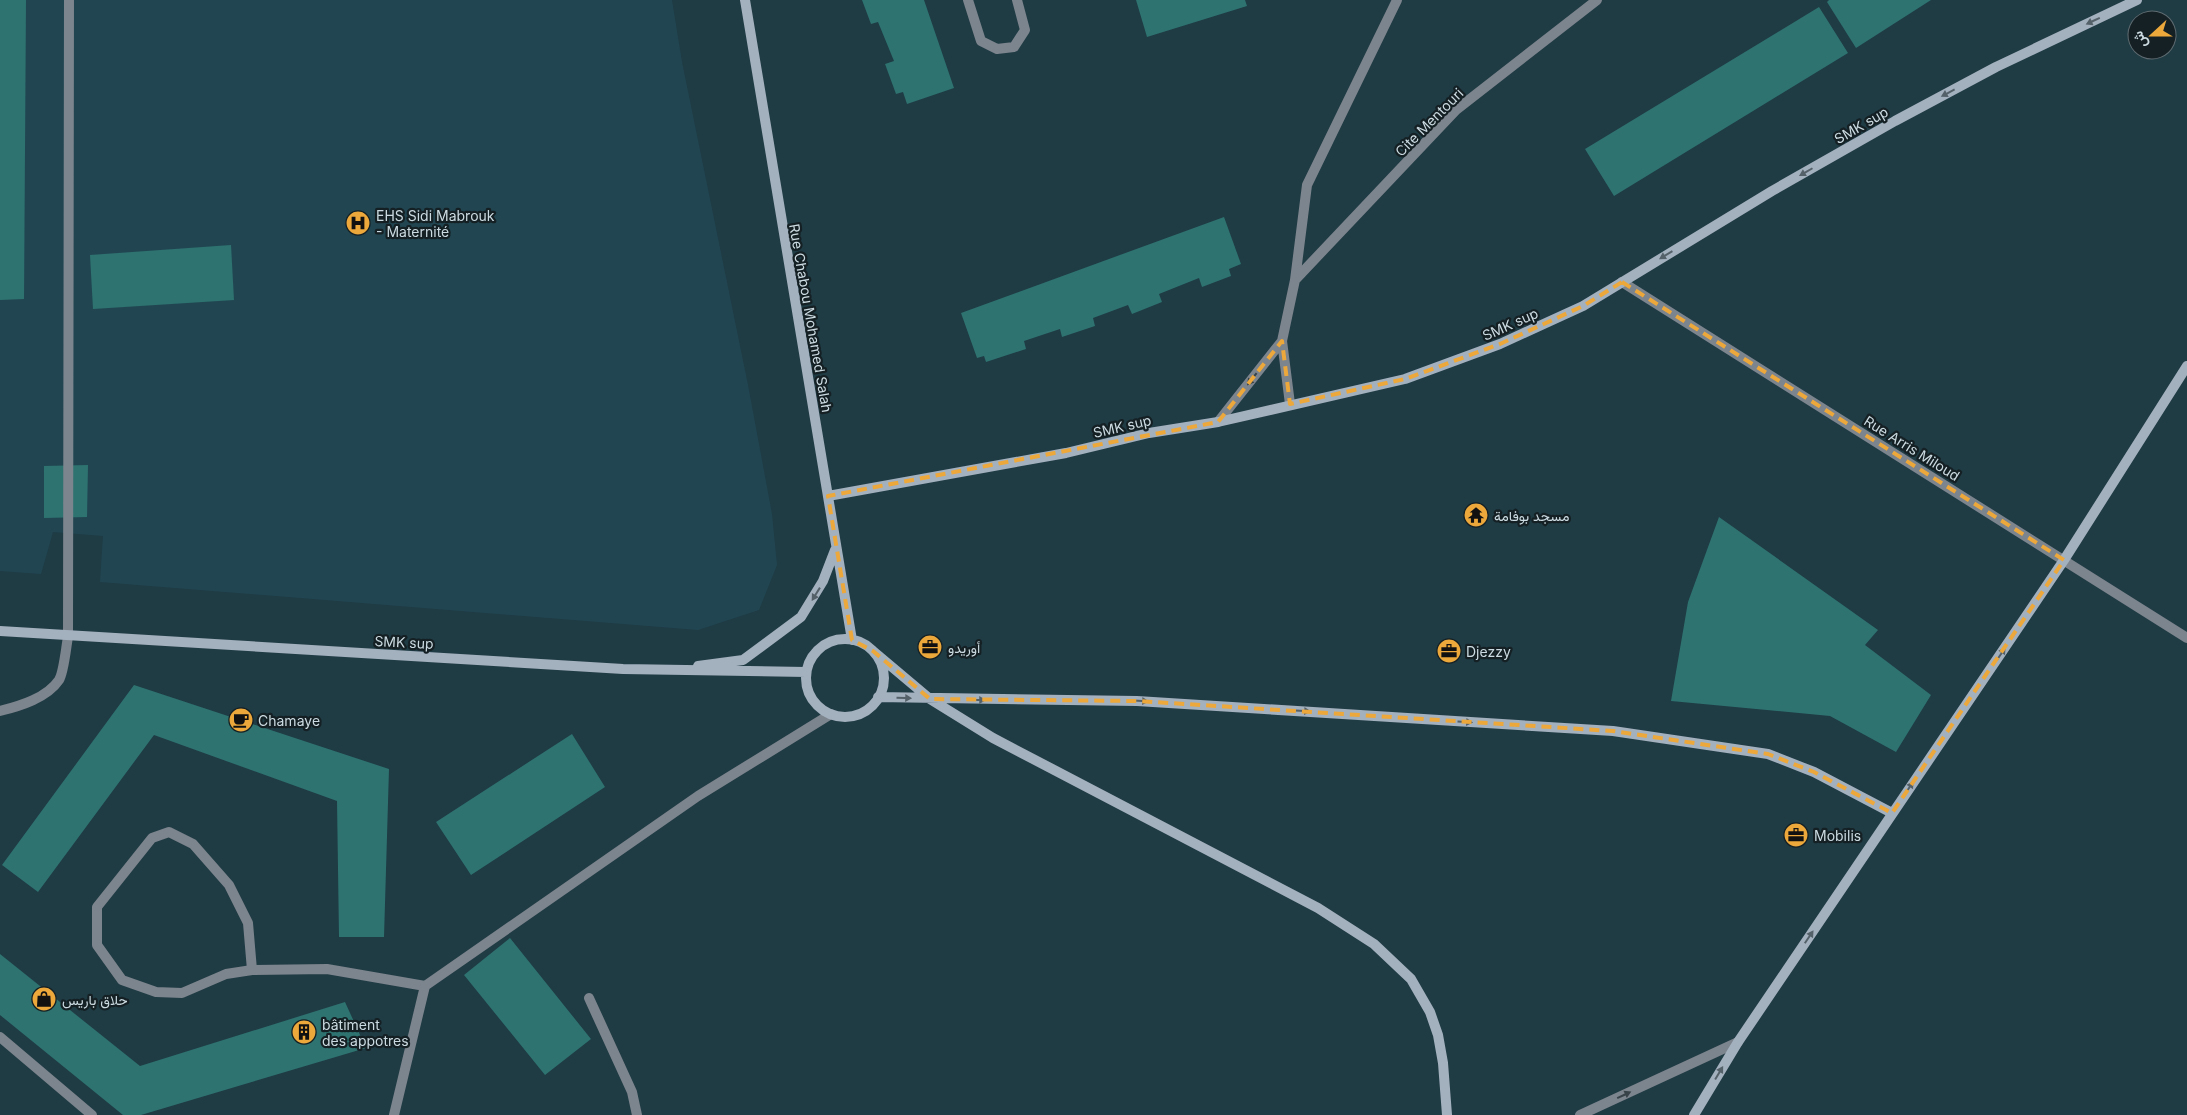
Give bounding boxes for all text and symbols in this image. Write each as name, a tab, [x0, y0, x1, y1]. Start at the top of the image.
north arrow	[2127, 10, 2177, 60]
one-way arrow	[2086, 17, 2100, 25]
text: ش	[2128, 28, 2151, 51]
street label: Cite Mentouri	[1391, 84, 1467, 160]
one-way arrow	[1940, 89, 1955, 97]
street label: SMK sup	[1831, 103, 1891, 147]
one-way arrow	[1798, 168, 1813, 176]
place label: EHS Sidi Mabrouk - Maternité	[376, 207, 495, 240]
hospital icon: EHS Sidi Mabrouk - Maternité	[345, 210, 371, 236]
street label: Rue Chabou Mohamed Salah	[786, 222, 836, 414]
one-way arrow	[1660, 251, 1673, 260]
street label: SMK sup	[1479, 304, 1541, 344]
one-way arrow	[1246, 372, 1257, 385]
street label: SMK sup	[1091, 411, 1153, 441]
street label: Rue Arris Miloud	[1861, 412, 1963, 484]
temple icon: مسجد بوفامة	[1463, 502, 1489, 528]
place label: مسجد بوفامة	[1494, 507, 1569, 525]
one-way arrow	[811, 587, 820, 600]
street label: SMK sup	[374, 632, 434, 652]
office icon: أوريدو	[917, 634, 943, 660]
office icon: Djezzy	[1436, 638, 1462, 664]
place label: أوريدو	[948, 639, 980, 657]
place label: Djezzy	[1466, 643, 1511, 660]
one-way arrow	[1996, 647, 2006, 660]
one-way arrow	[896, 695, 912, 703]
one-way arrow	[971, 696, 987, 704]
one-way arrow	[1133, 697, 1149, 705]
cafe icon: Chamaye	[228, 707, 254, 733]
one-way arrow	[1295, 708, 1311, 716]
place label: Chamaye	[258, 712, 320, 729]
one-way arrow	[1457, 718, 1473, 726]
one-way arrow	[1904, 781, 1914, 795]
office icon: Mobilis	[1783, 822, 1809, 848]
place label: Mobilis	[1814, 827, 1861, 844]
one-way arrow	[1804, 931, 1813, 944]
shop icon: حلاق باريس	[31, 986, 57, 1012]
place label: حلاق باريس	[62, 991, 128, 1009]
place label: bâtiment des appotres	[322, 1016, 409, 1049]
building icon: bâtiment des appotres	[291, 1019, 317, 1045]
one-way arrow	[1715, 1067, 1724, 1080]
one-way arrow	[1617, 1090, 1631, 1098]

